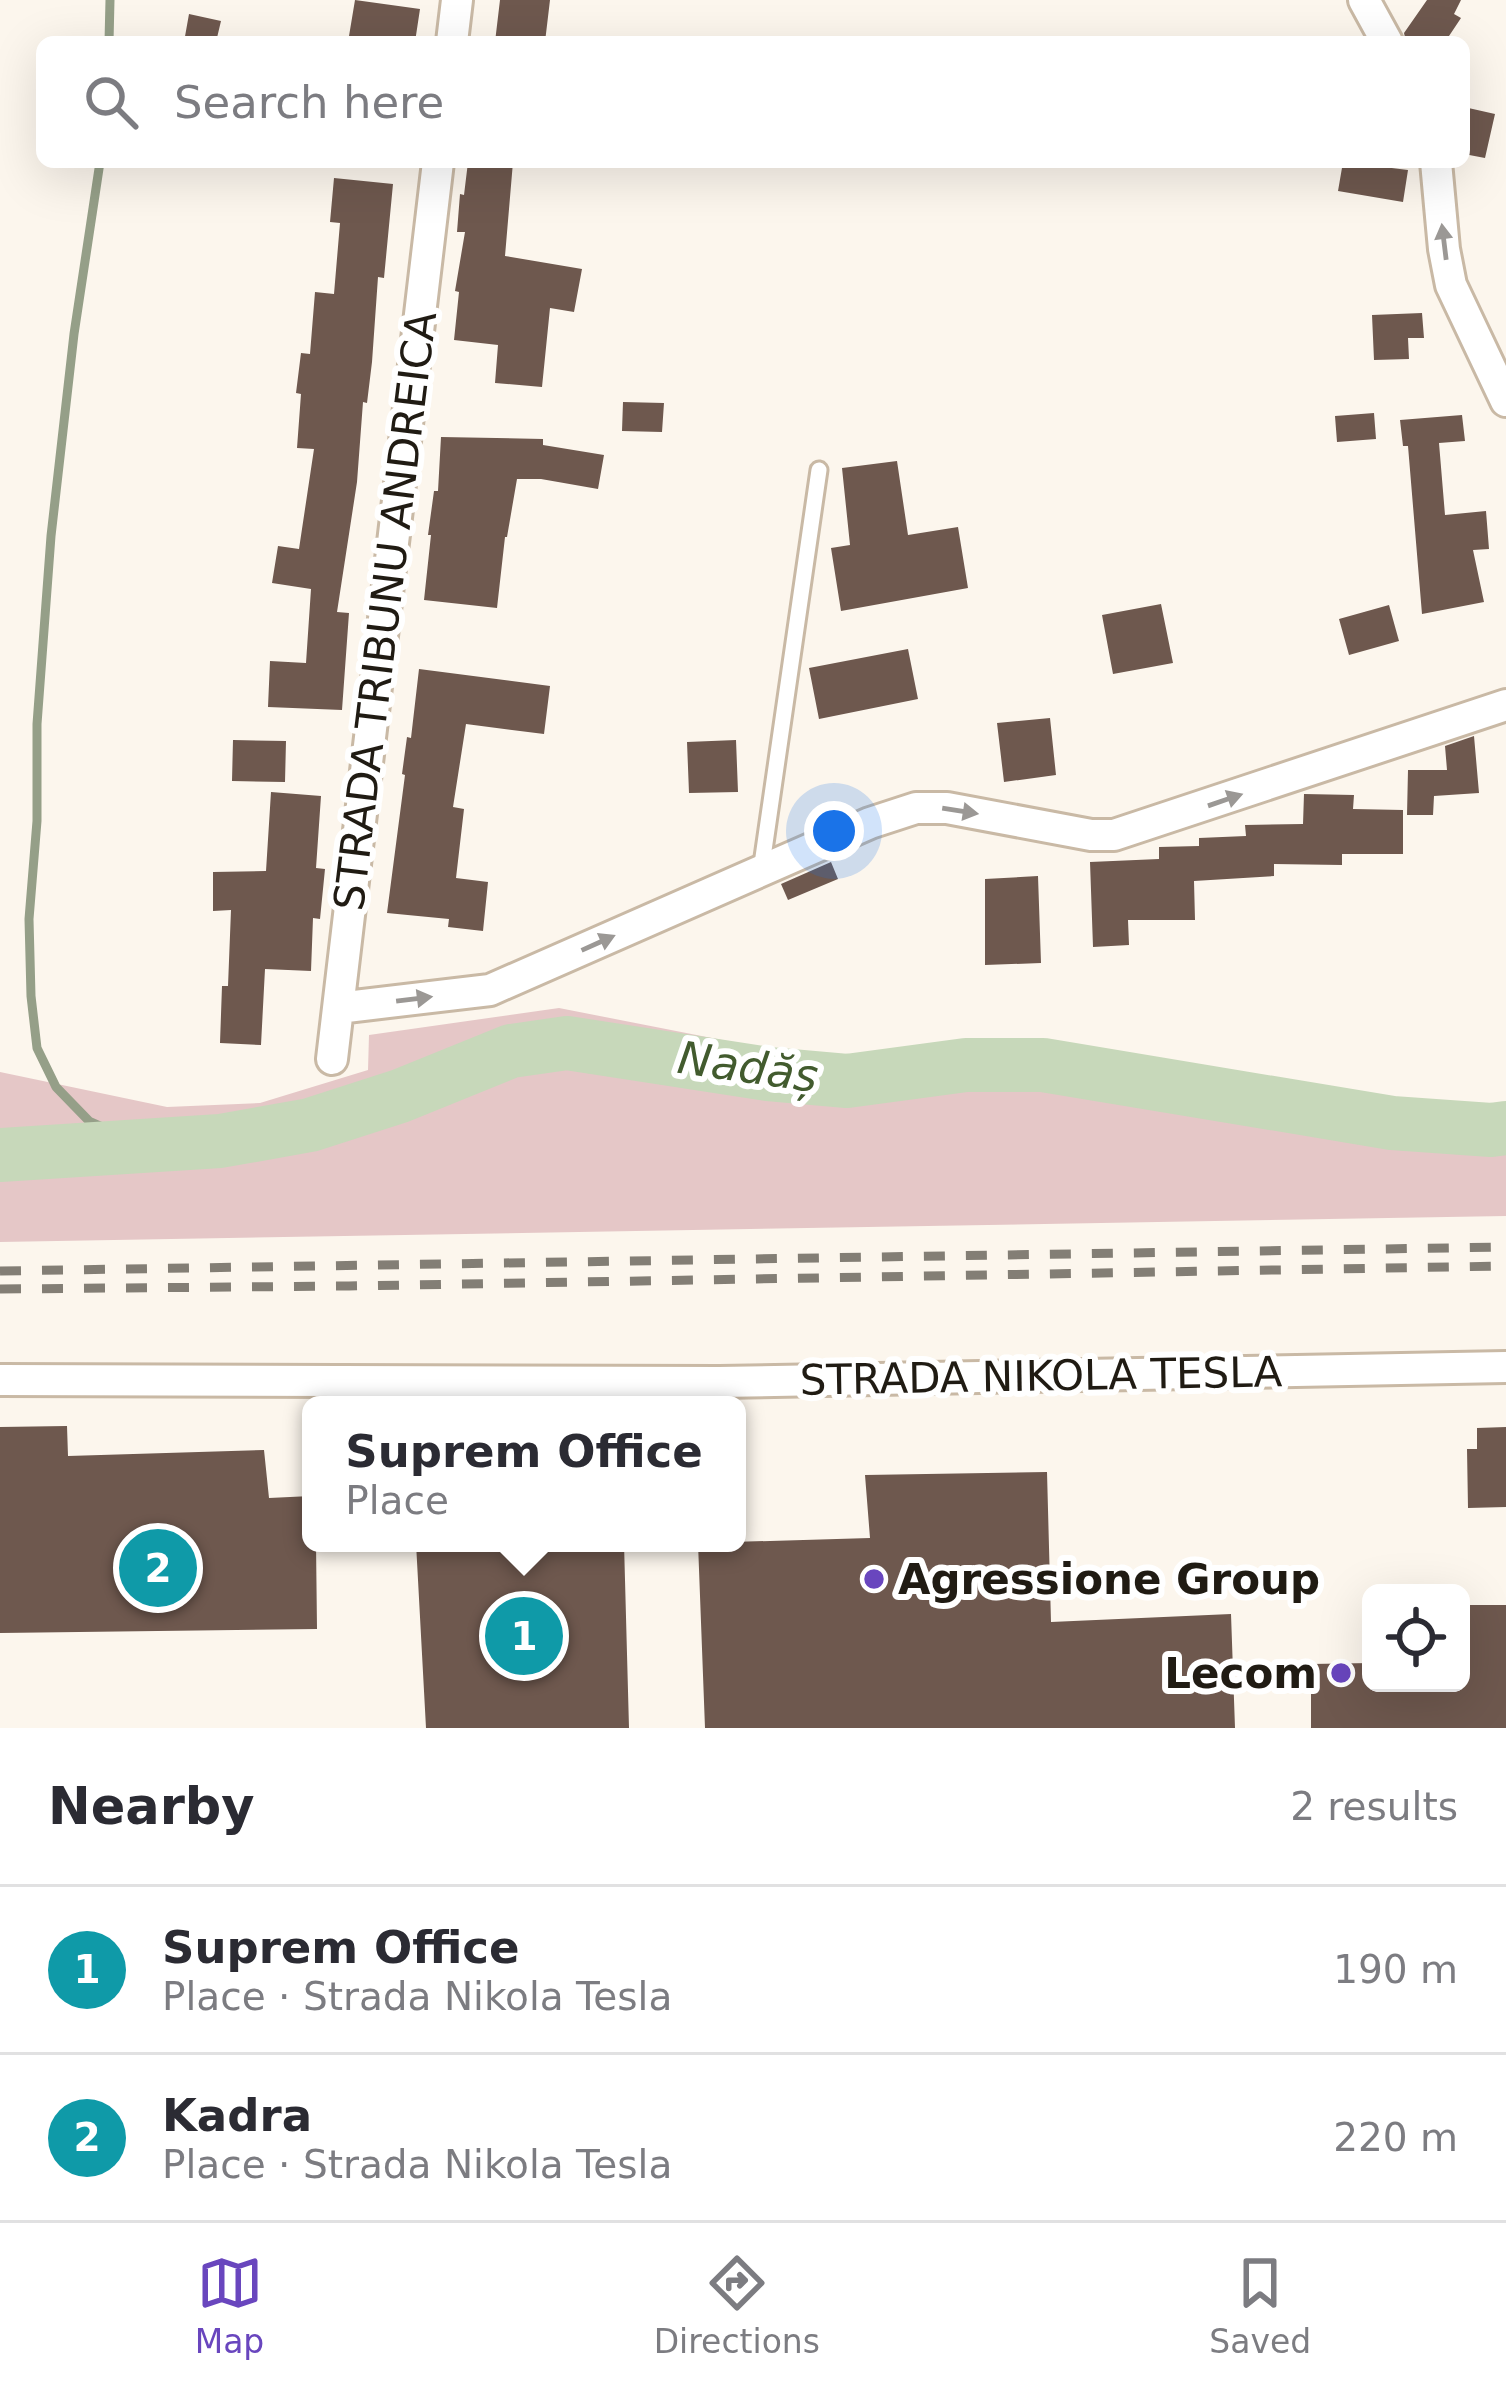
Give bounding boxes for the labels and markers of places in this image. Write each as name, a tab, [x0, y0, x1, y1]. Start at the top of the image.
pin: 2	[119, 1523, 197, 1613]
place label: Agressione Group	[898, 1555, 1320, 1604]
marker: Agressione Group	[861, 1566, 887, 1592]
pin: 1	[485, 1591, 563, 1681]
place label: Lecom	[1164, 1649, 1317, 1698]
marker: Lecom	[1328, 1660, 1354, 1686]

